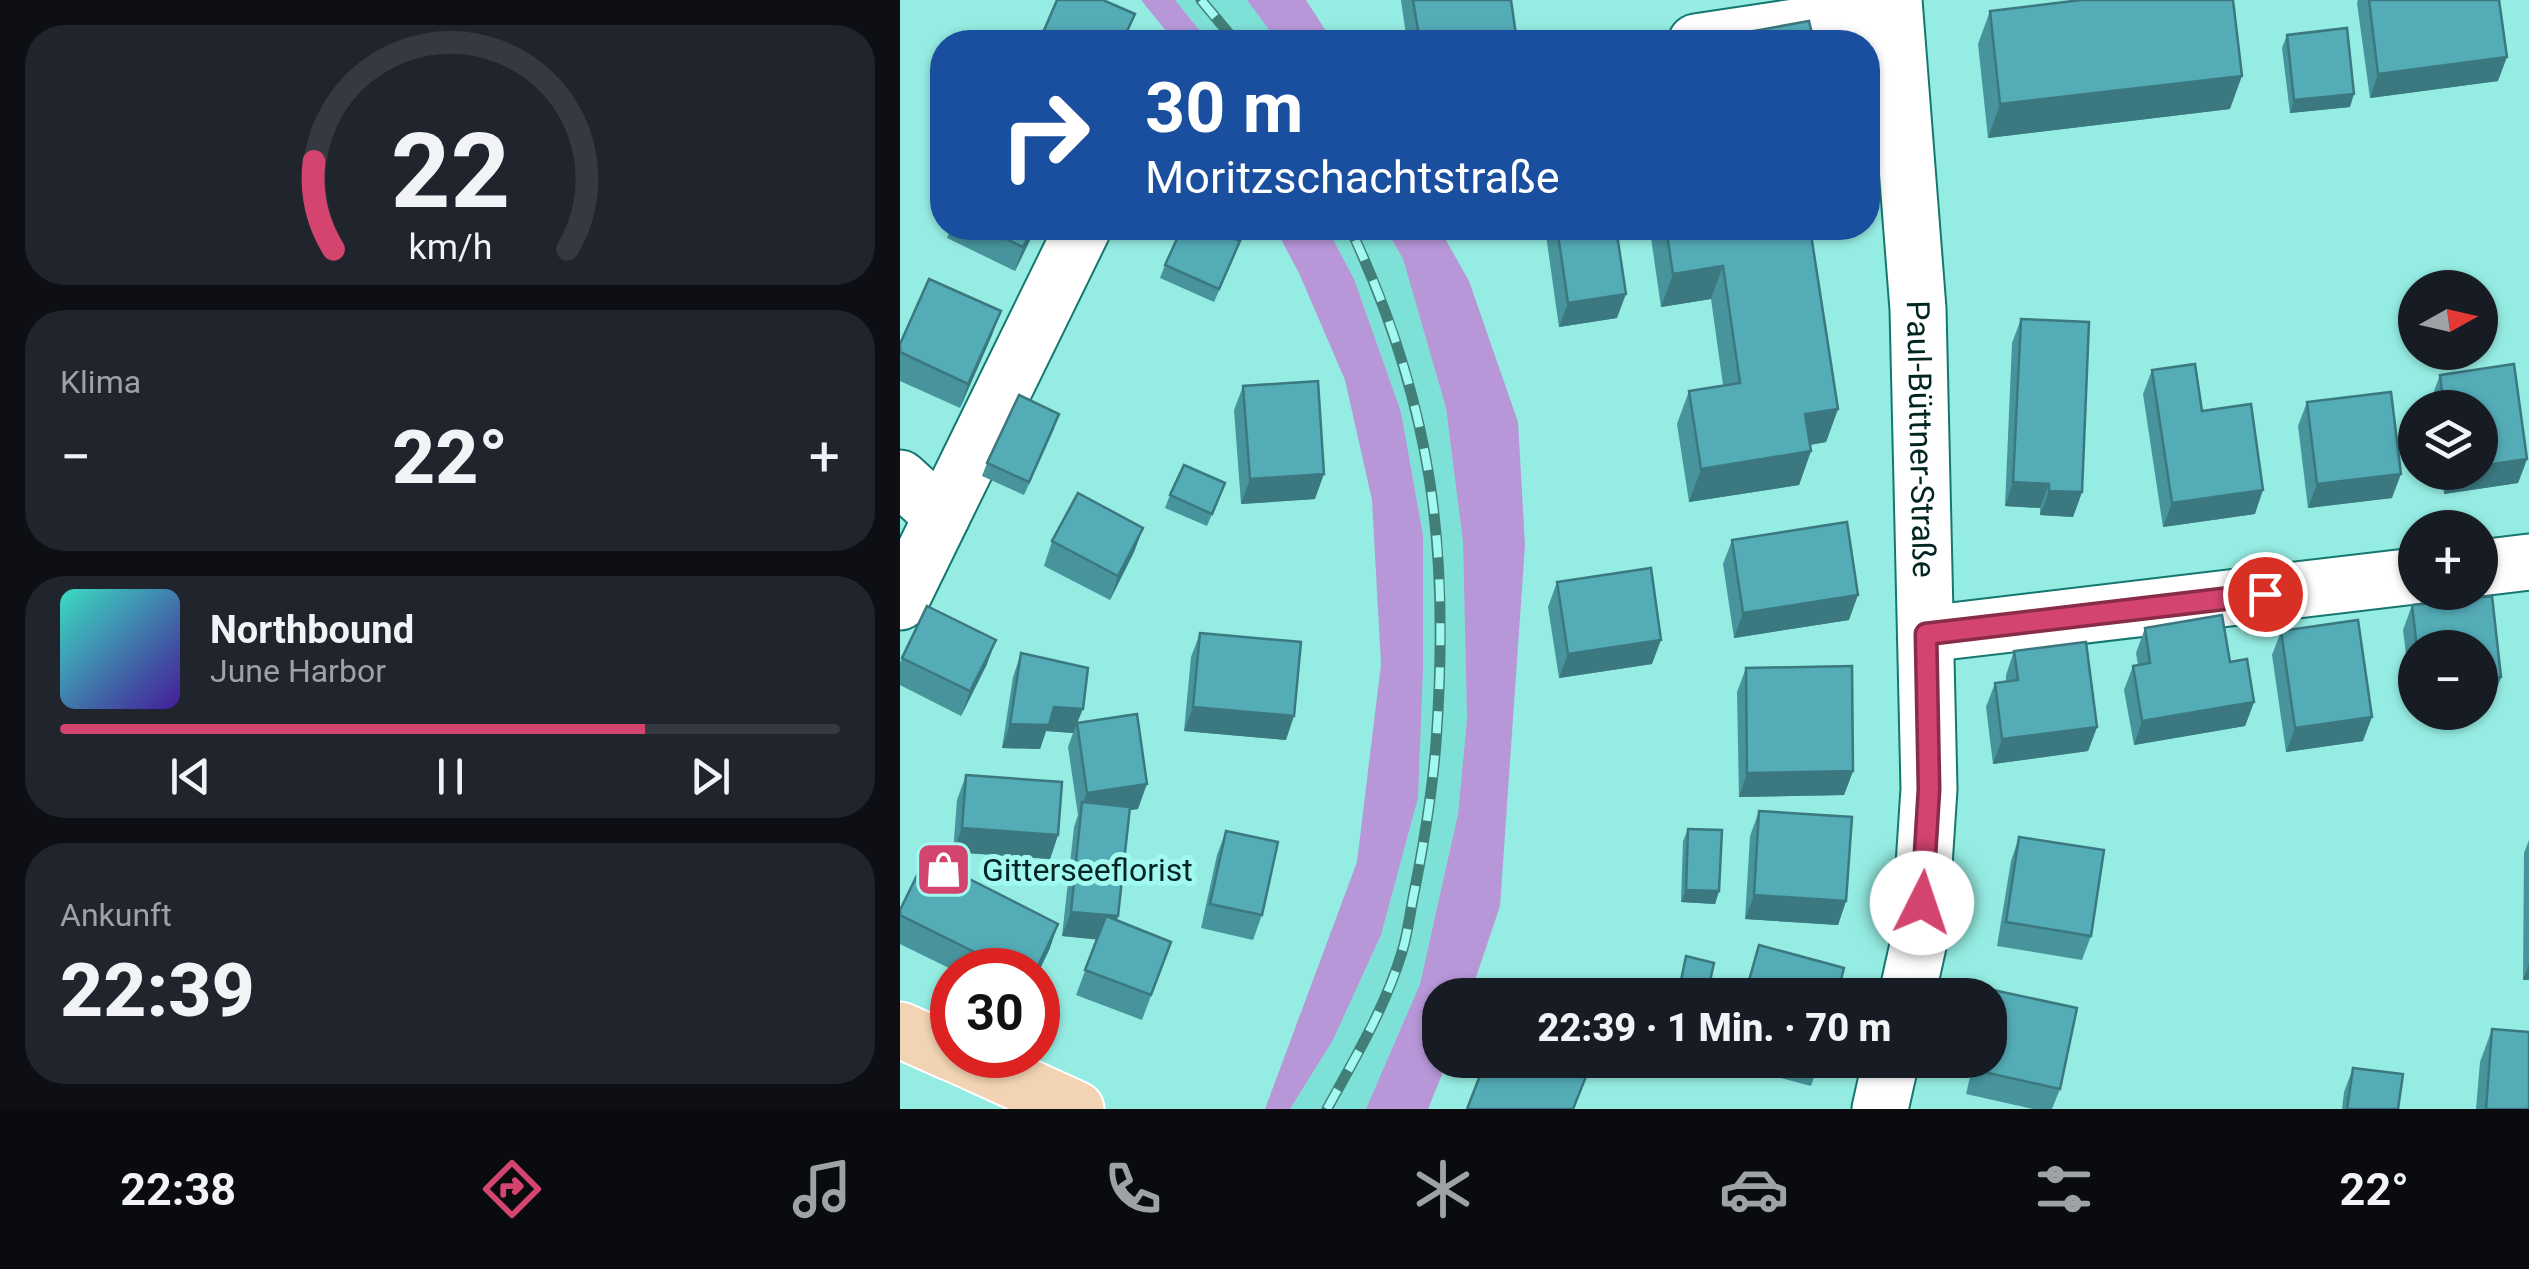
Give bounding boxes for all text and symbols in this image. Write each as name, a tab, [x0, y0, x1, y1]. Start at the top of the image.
text: 30 m	[1145, 67, 1303, 149]
icon: right	[980, 70, 1110, 200]
text: 22	[390, 111, 510, 232]
text: Moritzschachtstraße	[1145, 151, 1560, 204]
text: km/h	[408, 226, 492, 268]
north arrow	[2398, 270, 2498, 370]
map controls	[2398, 270, 2498, 730]
street label: Paul-Büttner-Straße	[1899, 300, 1943, 578]
text: Klima	[60, 363, 141, 401]
button: layers	[2398, 390, 2498, 490]
text: 22°	[392, 413, 508, 501]
text: −	[60, 425, 91, 489]
text: +	[809, 425, 840, 489]
button: +	[2398, 510, 2498, 610]
pin	[2223, 552, 2308, 637]
icon: arrive	[2238, 567, 2293, 622]
text: Northbound	[210, 608, 414, 652]
button: −	[2398, 630, 2498, 730]
text: June Harbor	[210, 652, 386, 690]
icon: previous	[163, 749, 218, 804]
icon: pause	[423, 749, 478, 804]
icon: next	[683, 749, 738, 804]
shop icon: Gitterseeflorist	[913, 840, 973, 900]
place label: Gitterseeflorist	[982, 851, 1193, 889]
position arrow	[1870, 851, 1974, 955]
text: Ankunft	[60, 896, 172, 934]
text: 22:39	[60, 946, 255, 1034]
speed limit sign: 30	[930, 948, 1060, 1078]
text: 22:39 · 1 Min. · 70 m	[1538, 1006, 1891, 1050]
icon: directions	[477, 1154, 547, 1224]
icon: music	[787, 1154, 857, 1224]
icon: phone	[1098, 1154, 1168, 1224]
icon: climate	[1408, 1154, 1478, 1224]
icon: car	[1719, 1154, 1789, 1224]
icon: filters	[2029, 1154, 2099, 1224]
text: 22:38	[120, 1163, 236, 1216]
text: 22°	[2340, 1163, 2409, 1216]

